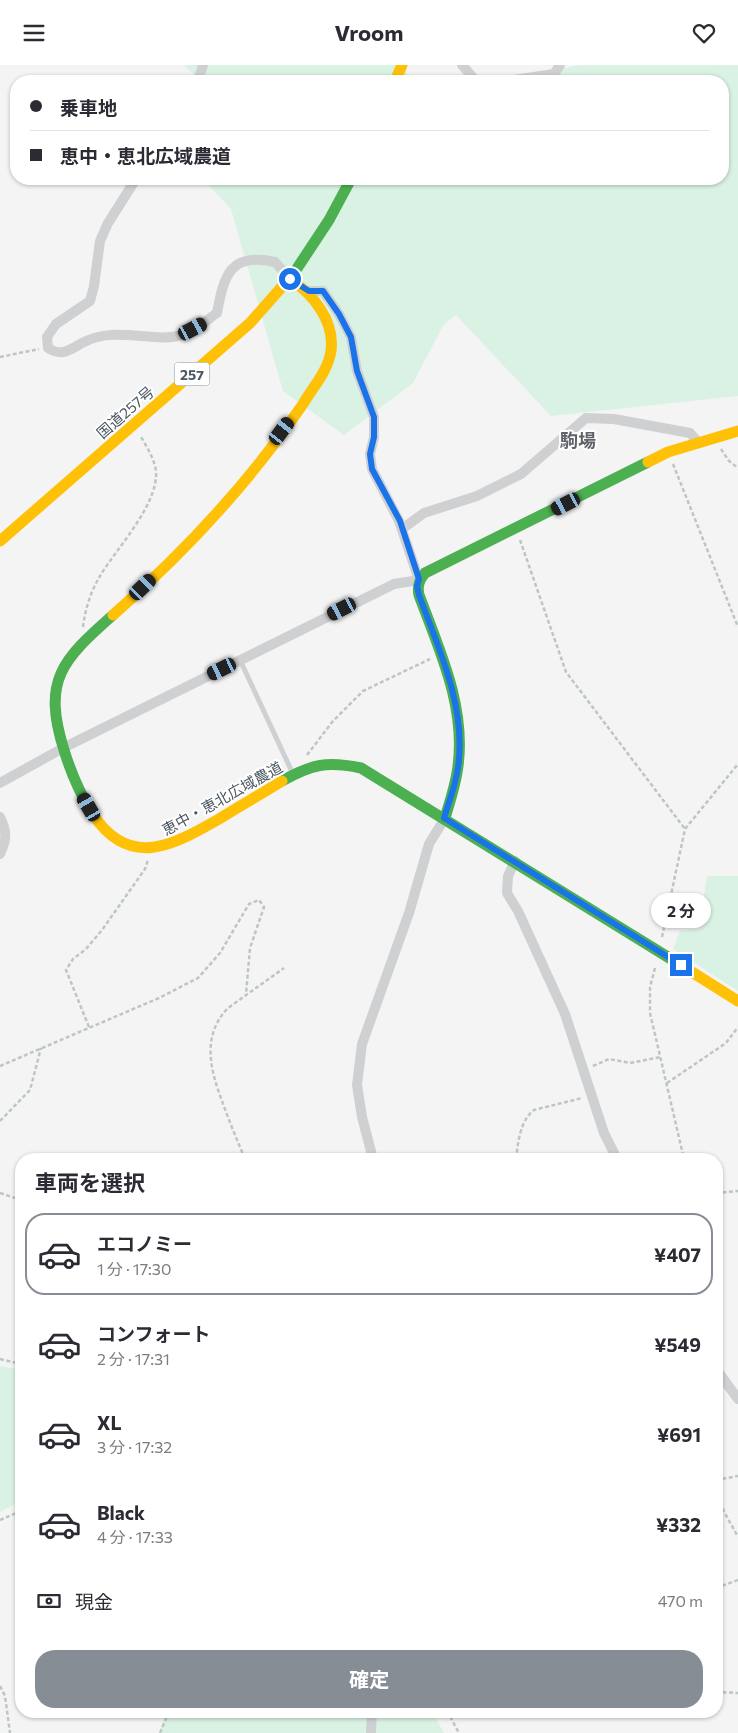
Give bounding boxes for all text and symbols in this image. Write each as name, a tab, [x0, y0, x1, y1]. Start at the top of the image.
icon: menu	[20, 19, 48, 47]
text: Vroom	[335, 19, 403, 46]
icon: heart	[690, 19, 718, 47]
text: 乗車地	[60, 96, 117, 119]
text: 恵中・恵北広域農道	[60, 144, 231, 167]
route start	[279, 268, 301, 290]
car	[176, 315, 209, 343]
road number: 257	[174, 363, 210, 385]
street label: 国道257号	[93, 382, 157, 442]
car	[266, 415, 297, 447]
district label: 駒場	[560, 429, 596, 451]
car	[549, 491, 582, 517]
car	[126, 571, 159, 603]
car	[325, 596, 358, 622]
car	[205, 656, 238, 682]
street label: 恵中・恵北広域農道	[159, 757, 285, 839]
car	[75, 790, 102, 824]
callout: 2 分	[651, 893, 711, 927]
text: 2 分	[667, 901, 695, 920]
route end	[670, 954, 692, 976]
text: 車両を選択	[35, 1169, 145, 1196]
icon: car	[37, 1232, 82, 1277]
text: エコノミー	[97, 1232, 192, 1255]
text: ¥407	[654, 1243, 701, 1266]
text: 1 分 · 17:30	[97, 1259, 171, 1278]
icon: car	[37, 1322, 82, 1367]
text: コンフォート	[97, 1322, 210, 1345]
text: ¥549	[654, 1333, 701, 1356]
text: 2 分 · 17:31	[97, 1349, 170, 1368]
text: XL	[97, 1411, 122, 1434]
icon: car	[37, 1412, 82, 1457]
text: ¥691	[657, 1423, 701, 1446]
text: 3 分 · 17:32	[97, 1437, 172, 1456]
text: Black	[97, 1501, 145, 1524]
icon: car	[37, 1502, 82, 1547]
text: ¥332	[656, 1513, 701, 1536]
text: 4 分 · 17:33	[97, 1527, 173, 1546]
icon: cash	[35, 1587, 63, 1615]
text: 現金	[75, 1590, 113, 1613]
text: 470 m	[658, 1591, 703, 1610]
button: 確定	[35, 1650, 703, 1708]

